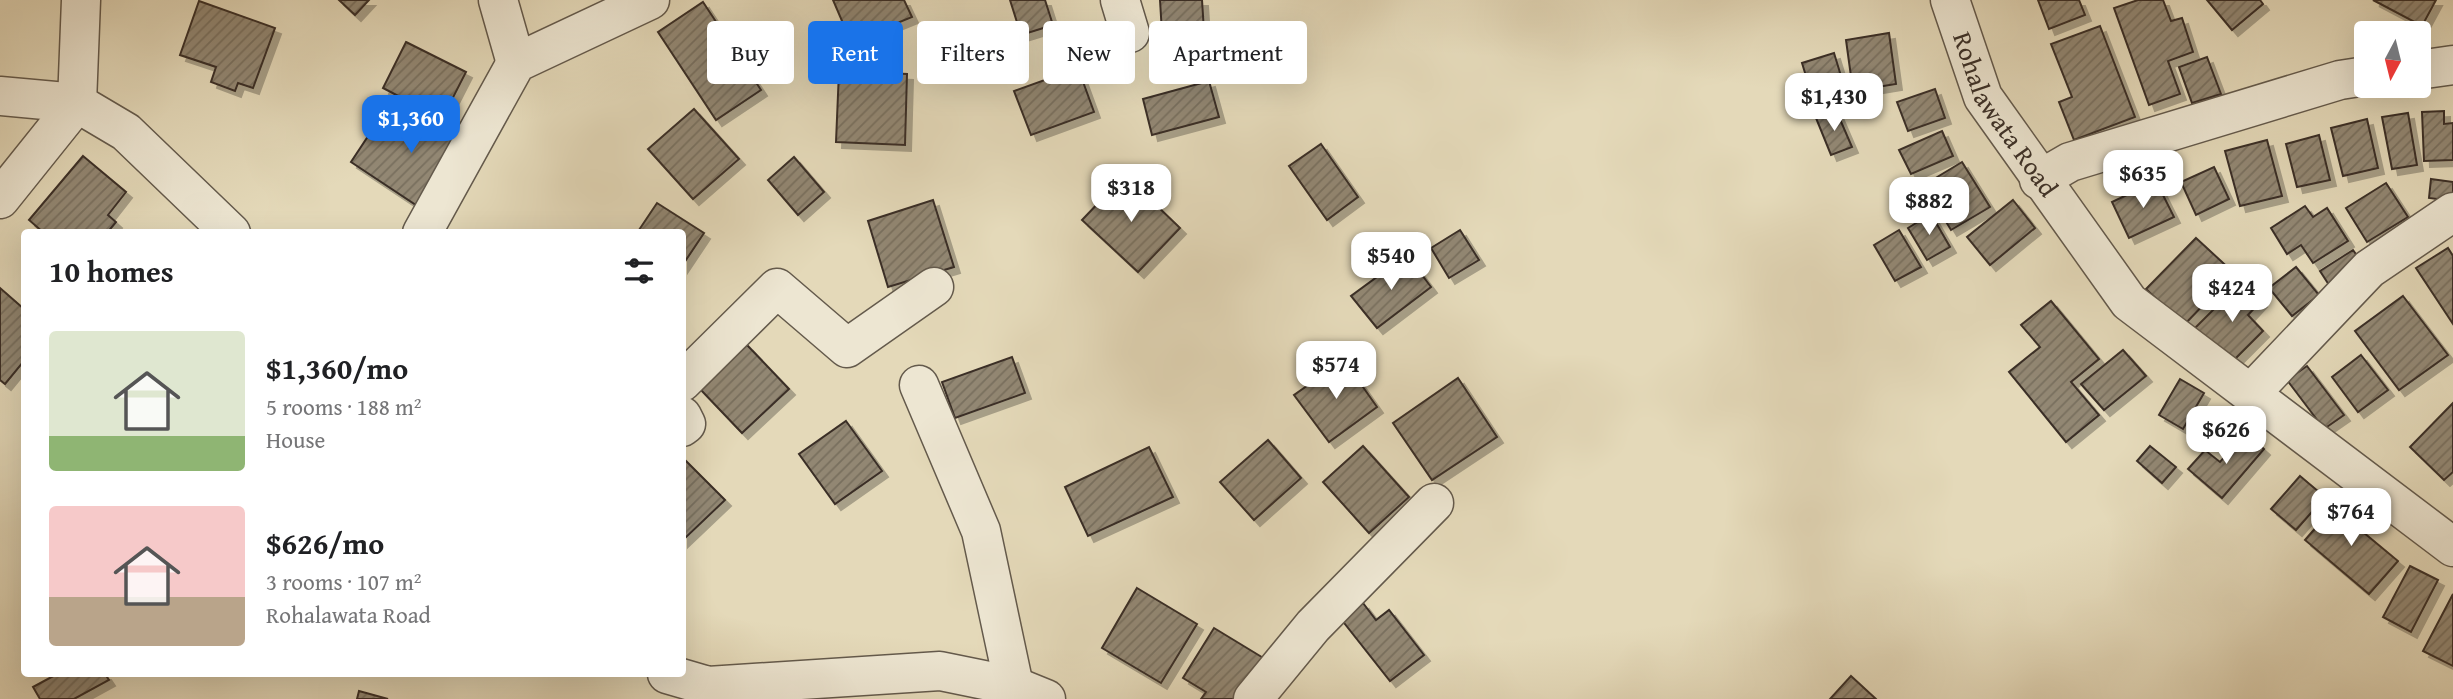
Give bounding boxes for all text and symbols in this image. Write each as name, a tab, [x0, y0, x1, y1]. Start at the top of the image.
chip: Buy	[707, 21, 794, 84]
chip: Rent	[808, 21, 903, 84]
chip: Filters	[917, 21, 1029, 84]
chip: New	[1043, 21, 1135, 84]
chip: Apartment	[1149, 21, 1307, 84]
north arrow	[2354, 21, 2431, 98]
map controls	[2354, 21, 2431, 98]
street label: Rohalawata Road	[1943, 27, 2068, 205]
pin: $1,430	[1777, 74, 1891, 133]
text: $1,430	[1801, 79, 1867, 112]
pin: $1,360	[354, 96, 468, 155]
text: $1,360	[378, 101, 444, 134]
pin: $635	[2102, 150, 2184, 210]
text: $635	[2119, 156, 2167, 189]
pin: $318	[1090, 164, 1172, 224]
text: $318	[1107, 170, 1155, 203]
pin: $882	[1888, 177, 1970, 237]
text: $882	[1905, 183, 1953, 216]
pin: $540	[1350, 232, 1432, 292]
text: $540	[1367, 238, 1415, 271]
text: 10 homes	[49, 249, 174, 293]
icon: filters	[620, 252, 658, 290]
pin: $424	[2191, 264, 2273, 324]
text: $424	[2208, 270, 2256, 303]
pin: $574	[1295, 342, 1377, 401]
text: $1,360/mo	[266, 346, 408, 390]
text: $574	[1312, 347, 1360, 380]
icon: home	[105, 359, 189, 443]
text: 5 rooms · 188 m²	[266, 390, 421, 423]
pin: $626	[2185, 406, 2267, 466]
text: $626	[2202, 412, 2250, 445]
text: House	[266, 423, 325, 456]
pin: $764	[2310, 489, 2392, 548]
text: $764	[2327, 494, 2375, 527]
text: $626/mo	[266, 521, 384, 565]
icon: home	[105, 534, 189, 618]
text: 3 rooms · 107 m²	[266, 565, 421, 598]
text: Rohalawata Road	[266, 598, 431, 631]

